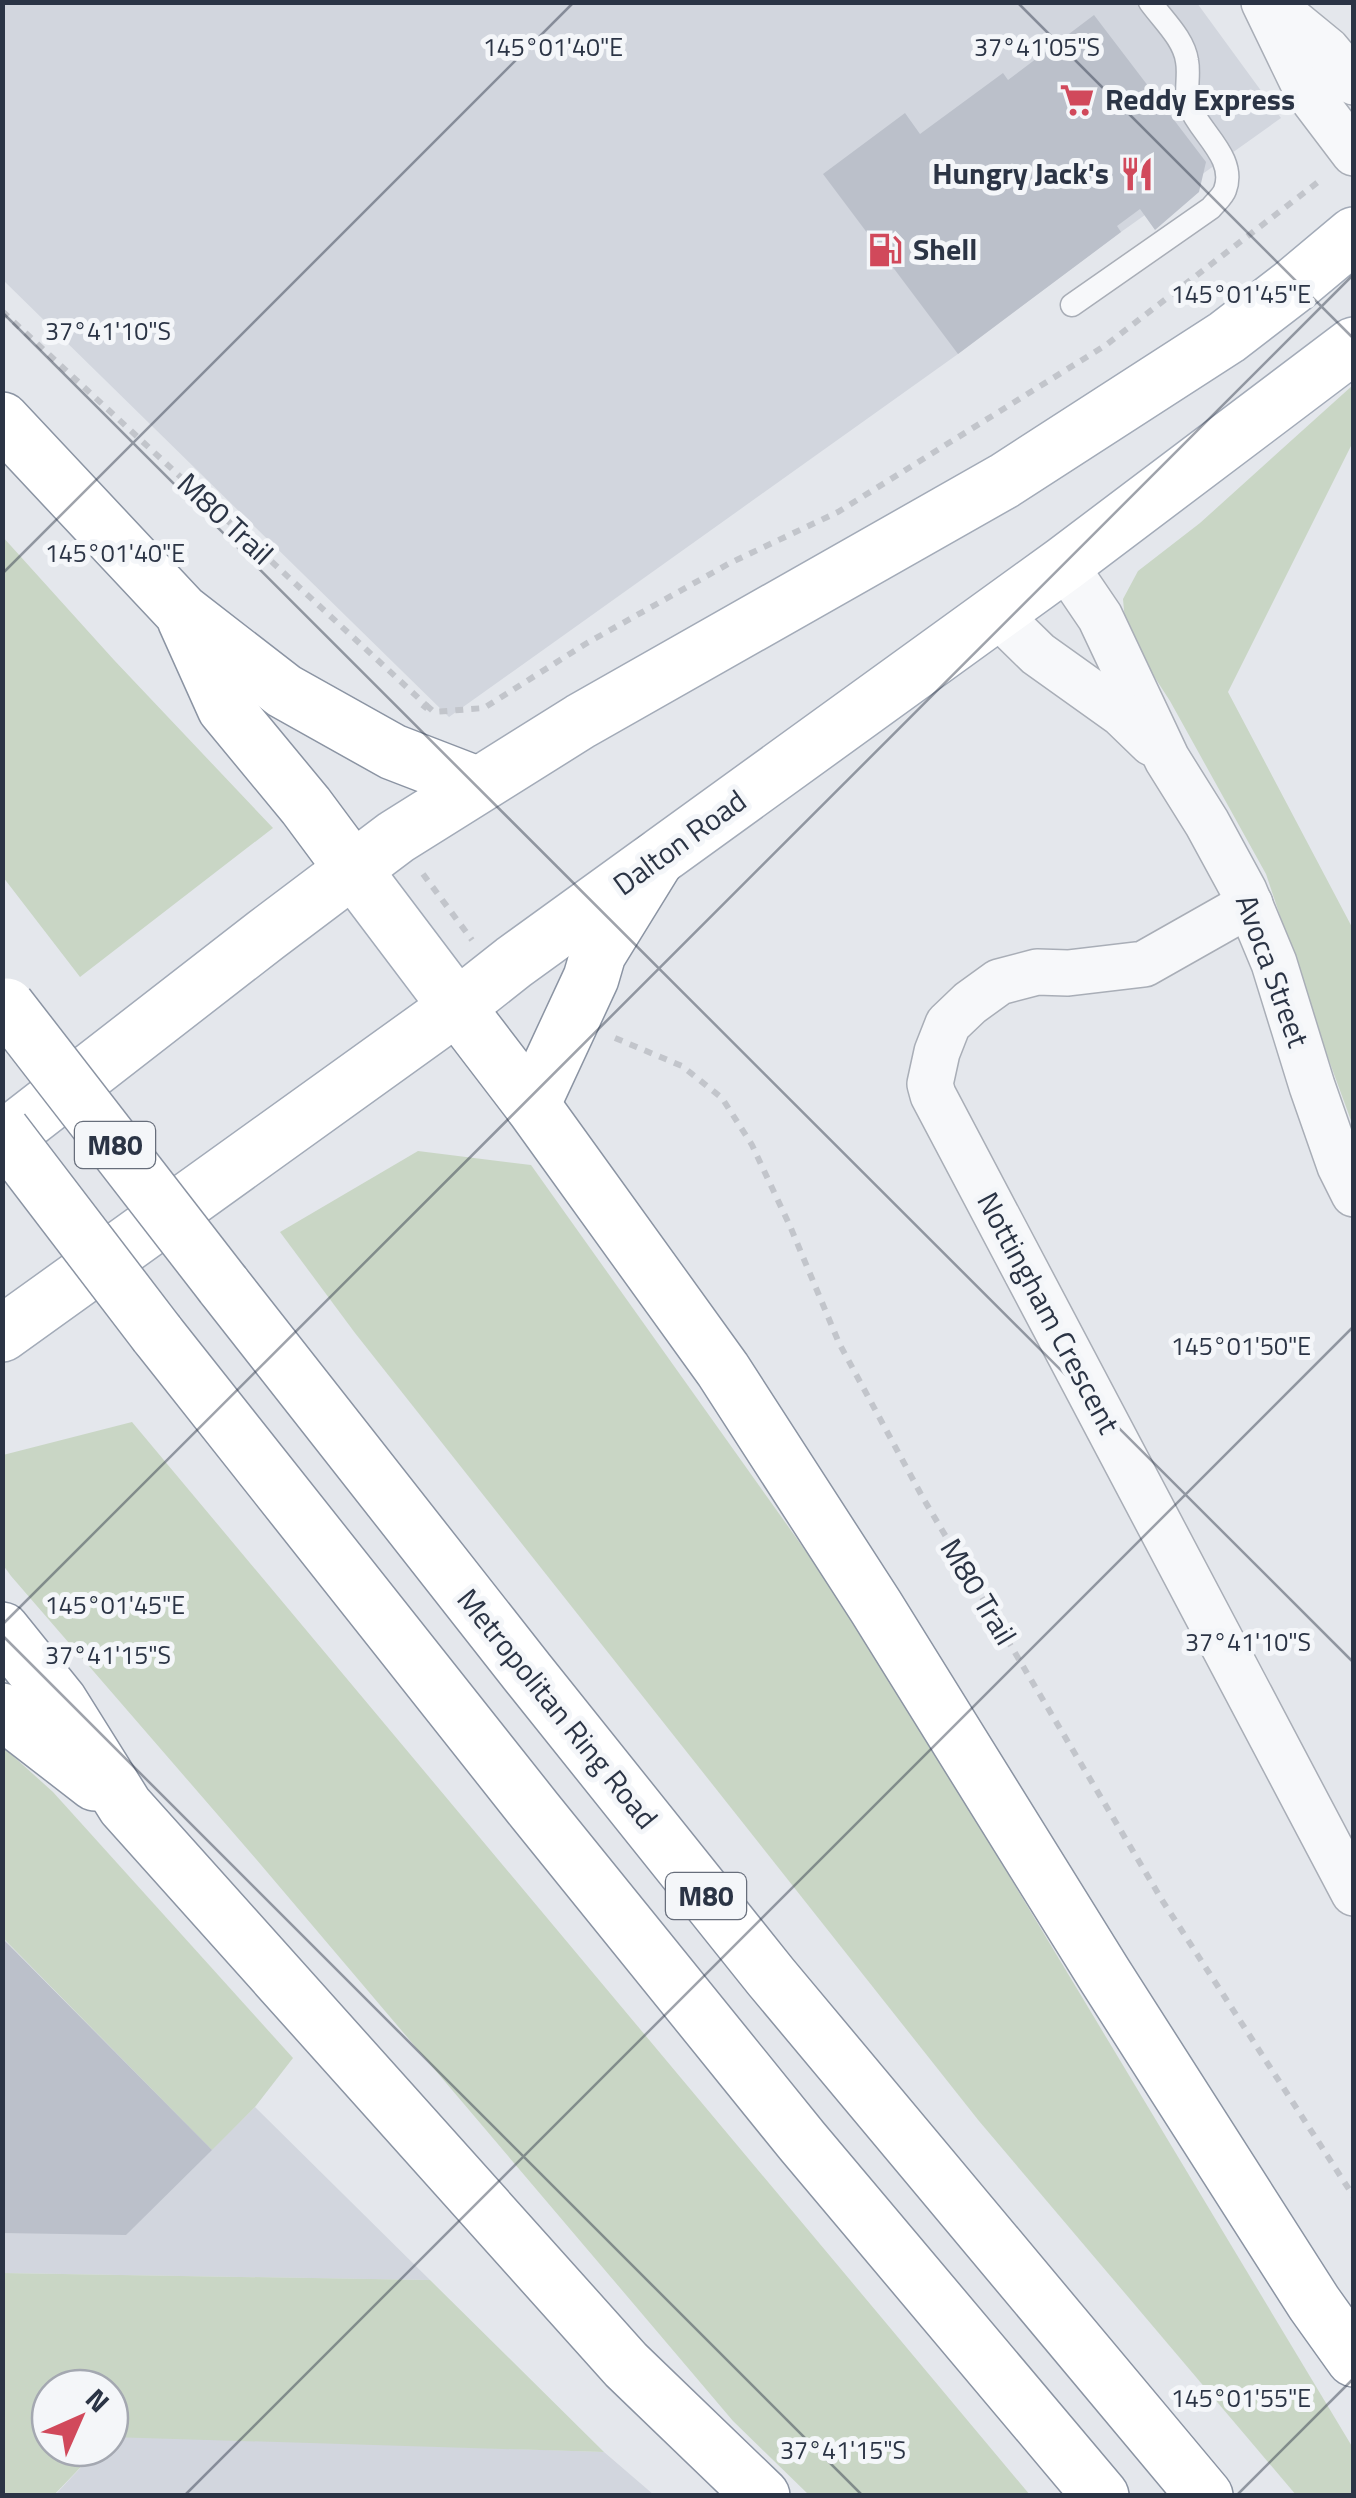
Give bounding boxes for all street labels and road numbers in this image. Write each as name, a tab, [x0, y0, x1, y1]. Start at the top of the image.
street label: M80 Trail	[167, 461, 284, 575]
street label: Dalton Road	[603, 778, 756, 906]
street label: Avoca Street	[1224, 888, 1322, 1054]
road number: M80	[75, 1122, 155, 1168]
street label: Nottingham Crescent	[966, 1184, 1132, 1442]
street label: M80 Trail	[929, 1529, 1029, 1654]
street label: Metropolitan Ring Road	[446, 1578, 669, 1839]
road number: M80	[666, 1873, 746, 1919]

